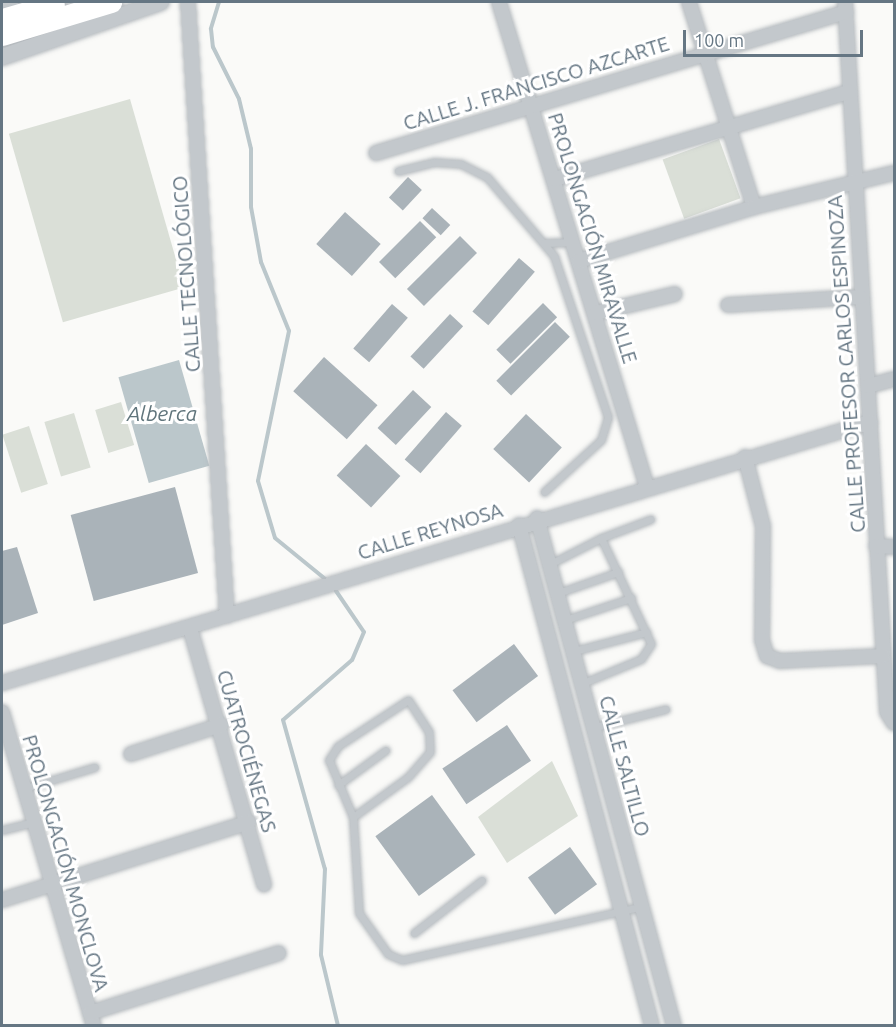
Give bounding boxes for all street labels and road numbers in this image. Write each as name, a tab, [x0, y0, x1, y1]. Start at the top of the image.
street label: CALLE J. FRANCISCO AZCARTE	[400, 31, 672, 135]
street label: PROLONGACIÓN MIRAVALLE	[543, 110, 643, 366]
street label: CALLE TECNOLÓGICO	[167, 175, 205, 373]
street label: CALLE PROFESOR CARLOS ESPINOZA	[822, 194, 870, 534]
street label: CALLE REYNOSA	[355, 498, 505, 564]
street label: CUATROCIÉNEGAS	[212, 667, 282, 835]
street label: CALLE SALTILLO	[595, 693, 655, 839]
street label: PROLONGACIÓN MONCLOVA	[18, 732, 114, 994]

